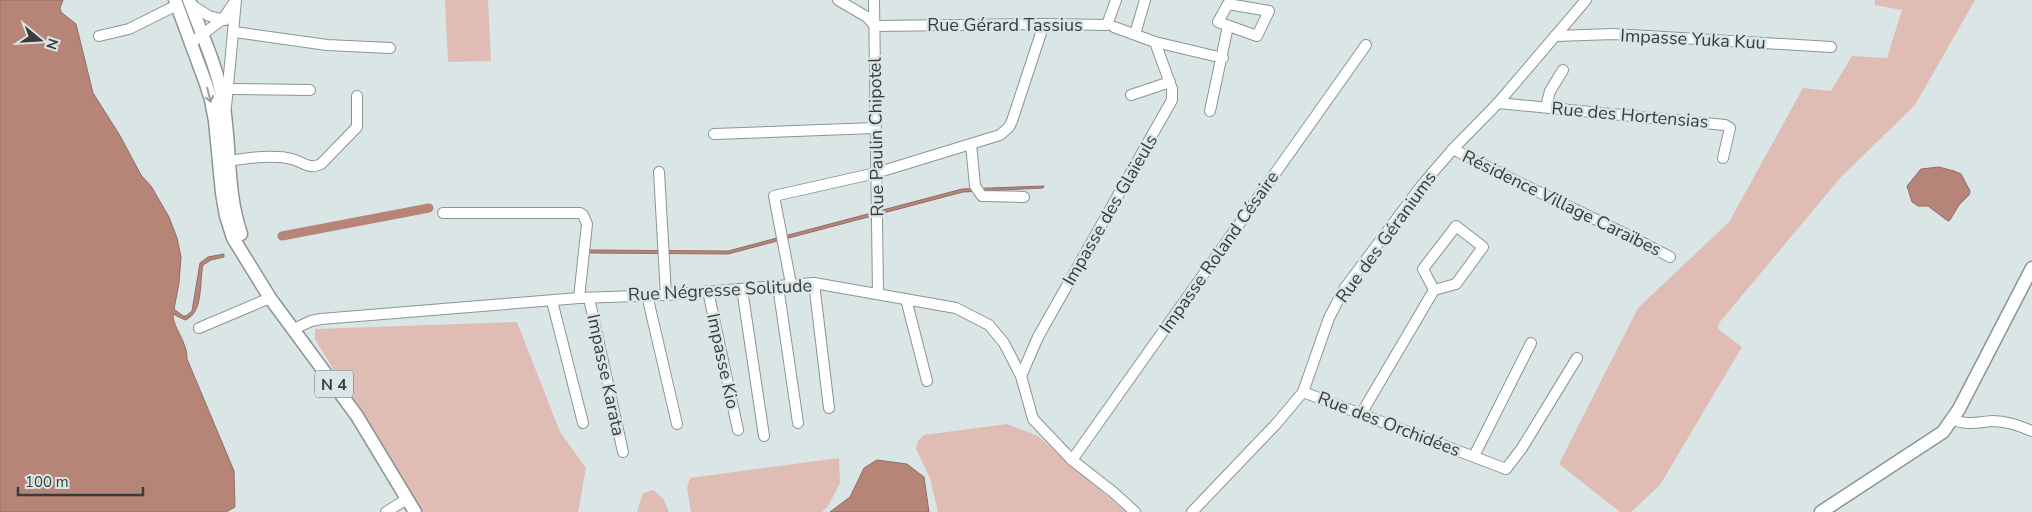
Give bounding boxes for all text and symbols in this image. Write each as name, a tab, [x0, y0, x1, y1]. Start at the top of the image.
street label: Rue Gérard Tassius	[927, 13, 1083, 37]
north arrow	[15, 15, 65, 65]
street label: Impasse Yuka Kuu	[1620, 23, 1766, 55]
text: N	[41, 36, 63, 52]
street label: Rue Paulin Chipotel	[863, 56, 889, 217]
one-way arrow	[205, 87, 214, 103]
street label: Rue des Hortensias	[1551, 96, 1709, 134]
street label: Impasse des Glaïeuls	[1057, 130, 1163, 290]
street label: Résidence Village Caraïbes	[1458, 144, 1666, 262]
street label: Impasse Roland Césaire	[1154, 166, 1284, 338]
street label: Rue des Géraniums	[1330, 167, 1442, 307]
street label: Rue Négresse Solitude	[627, 273, 813, 307]
street label: Impasse Kio	[701, 311, 745, 411]
street label: Impasse Karata	[581, 312, 631, 438]
road number: N 4	[315, 370, 353, 398]
street label: Rue des Orchidées	[1314, 386, 1464, 462]
scale bar	[18, 464, 142, 496]
text: 100 m	[25, 472, 69, 492]

